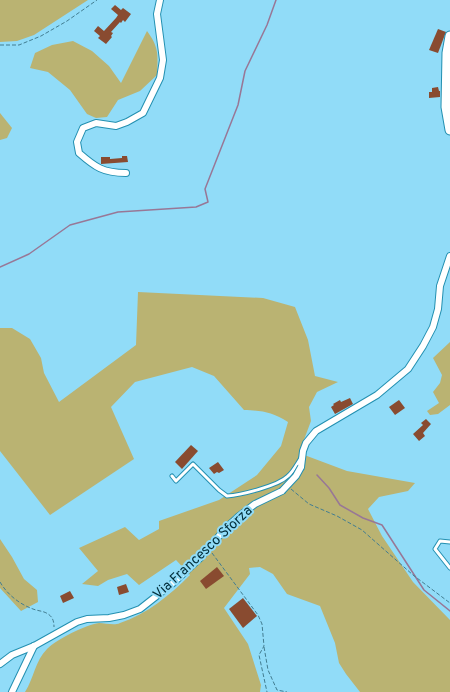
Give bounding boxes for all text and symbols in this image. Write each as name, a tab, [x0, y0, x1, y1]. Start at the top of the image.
street label: Via Francesco Sforza	[150, 503, 256, 603]

